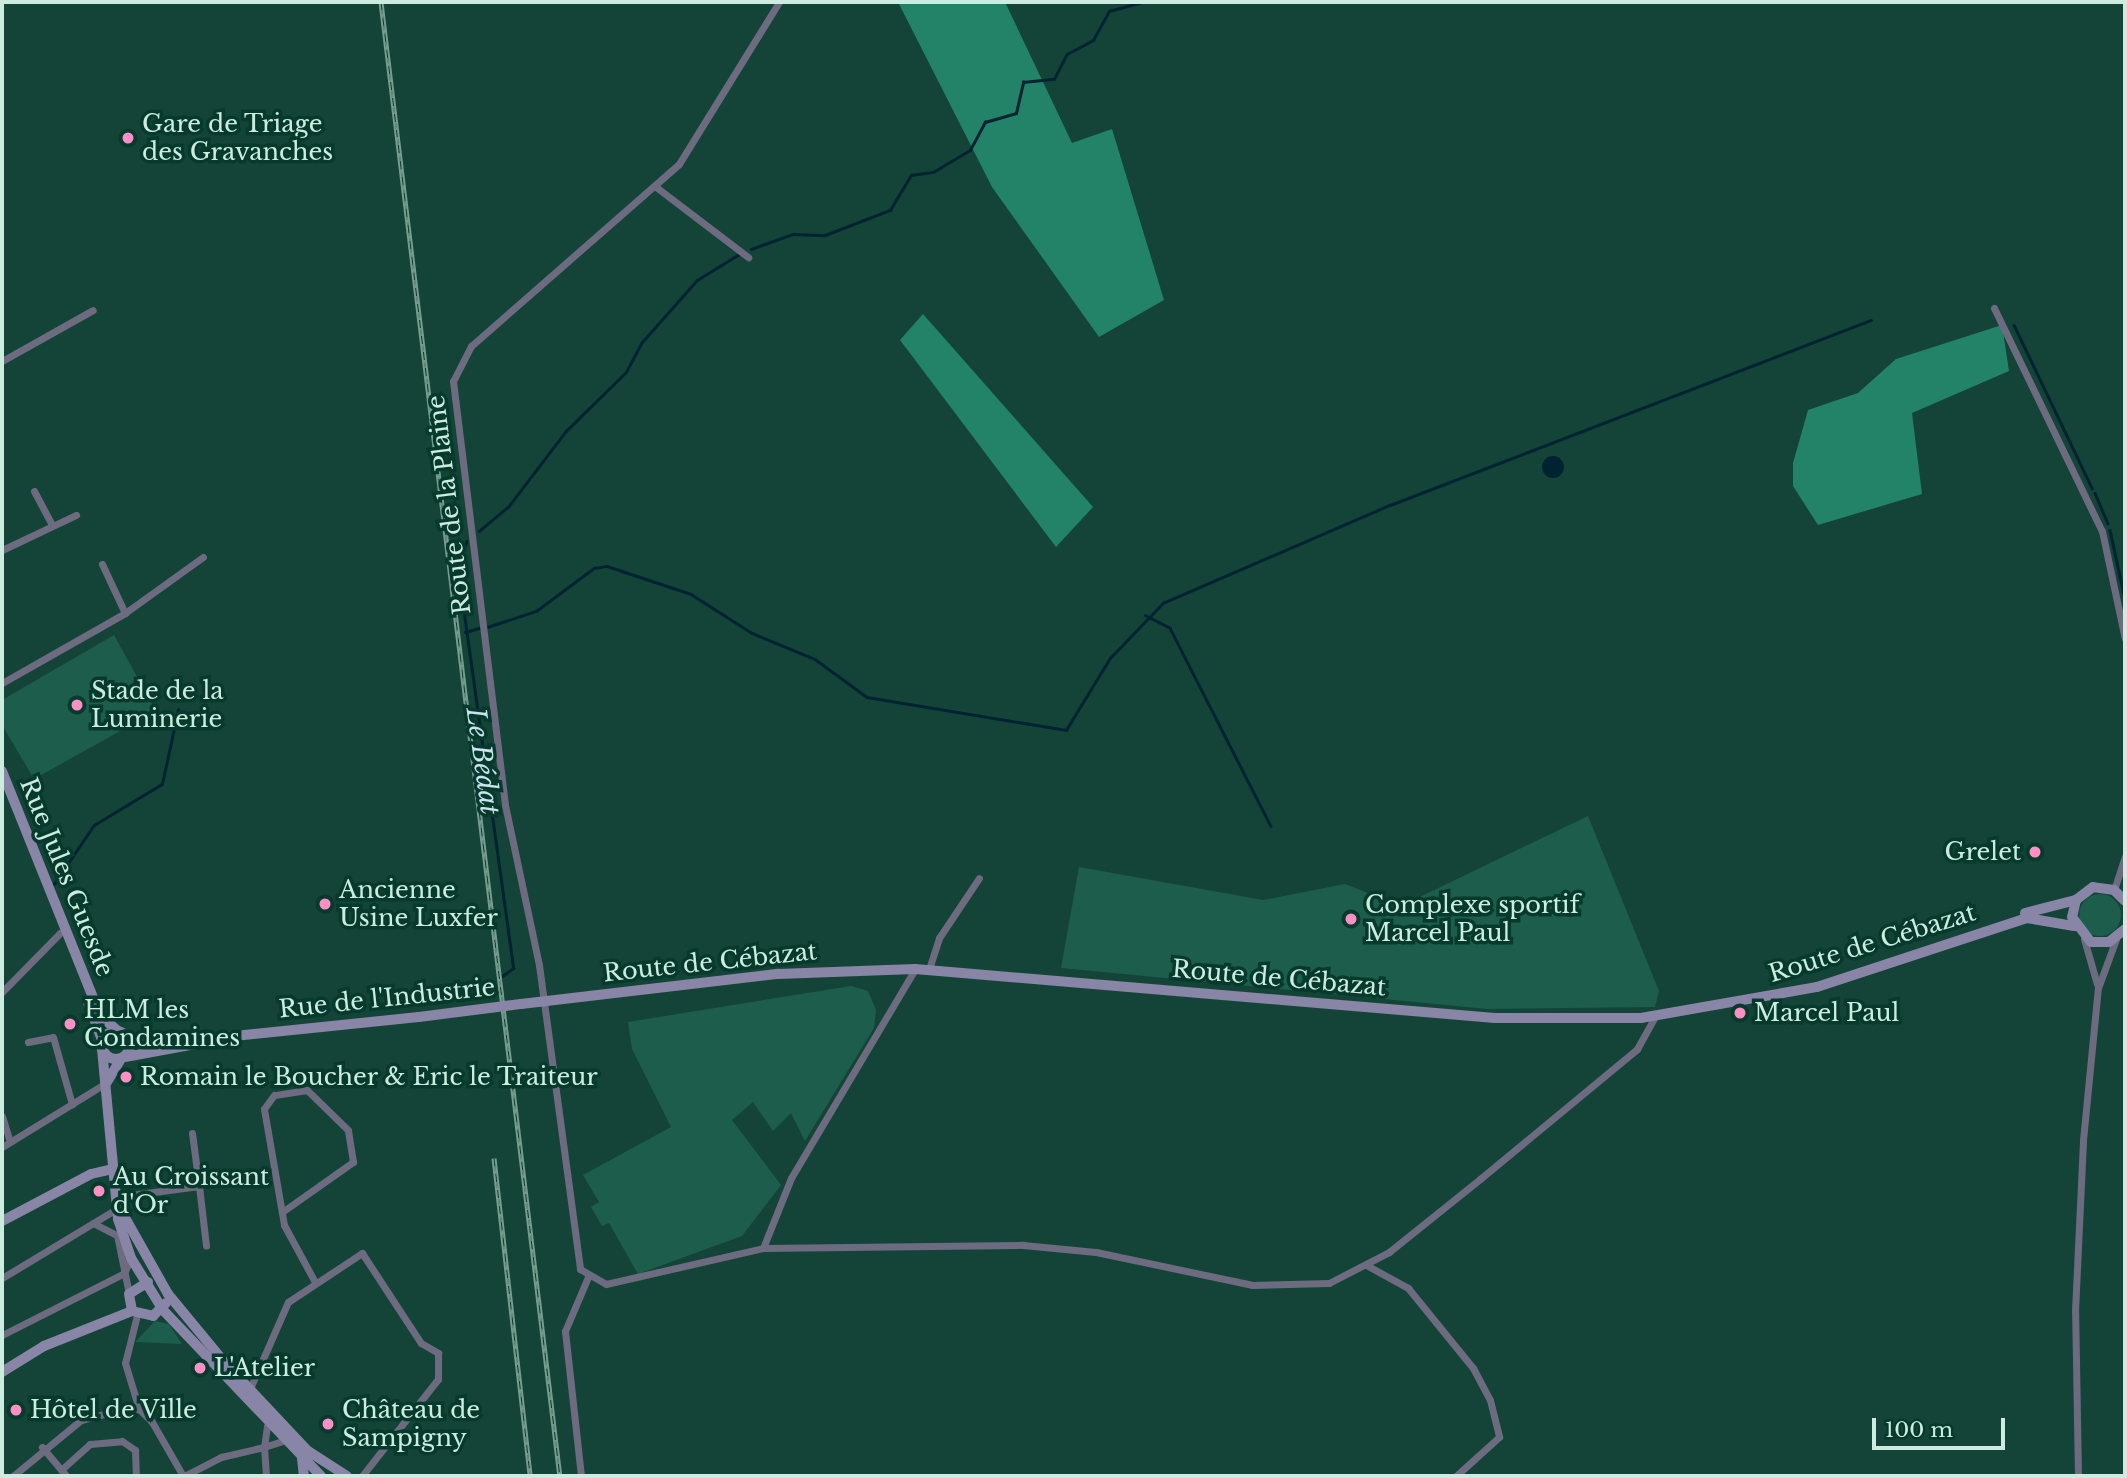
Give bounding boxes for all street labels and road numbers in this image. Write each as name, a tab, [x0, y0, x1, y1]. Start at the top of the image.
street label: Route de la Plaine	[421, 394, 477, 616]
street label: Rue Jules Guesde	[14, 774, 120, 980]
street label: Route de Cébazat	[1765, 898, 1979, 988]
street label: Route de Cébazat	[602, 936, 818, 988]
street label: Route de Cébazat	[1171, 954, 1387, 1002]
street label: Rue de l'Industrie	[277, 972, 497, 1024]

